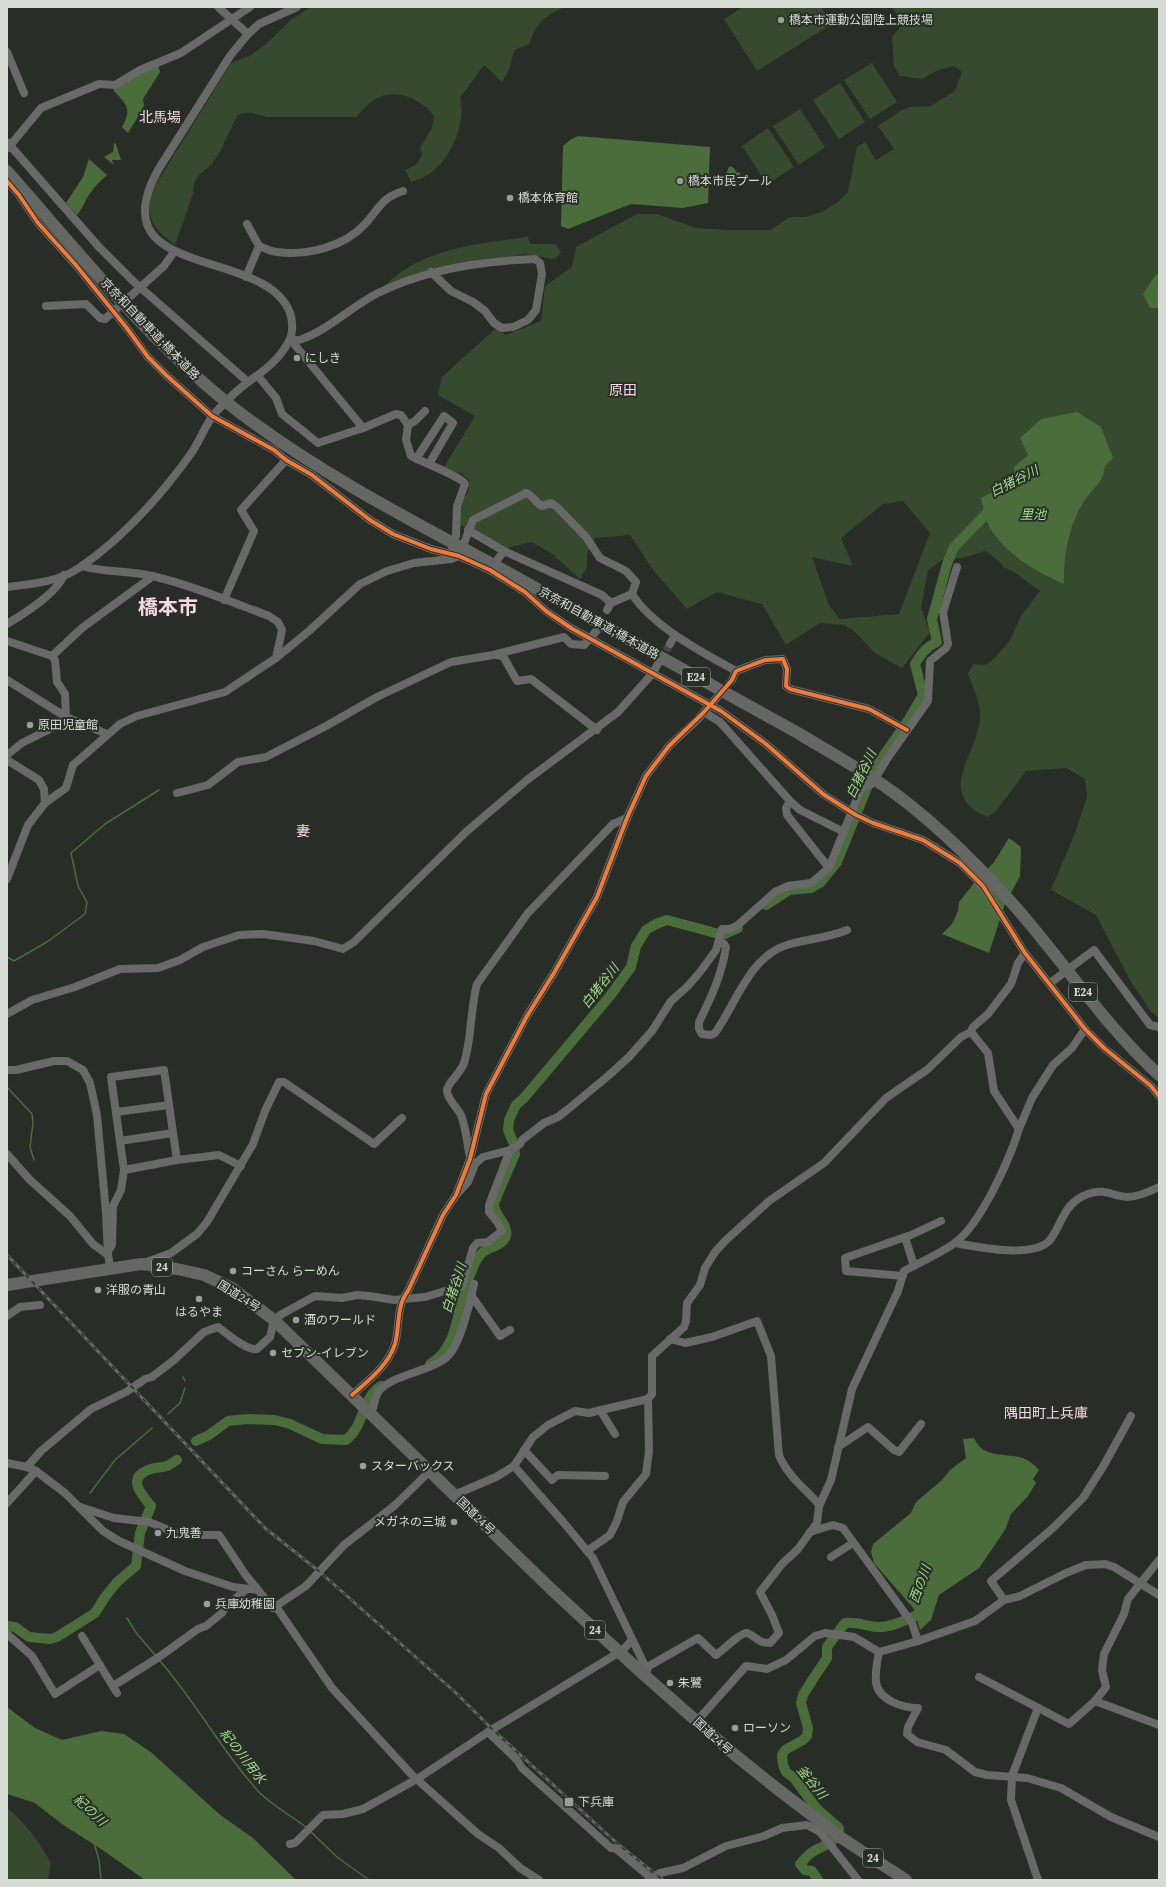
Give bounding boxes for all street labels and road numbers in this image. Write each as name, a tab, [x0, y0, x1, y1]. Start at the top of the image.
street label: 京奈和自動車道;橋本道路	[97, 275, 203, 383]
street label: 京奈和自動車道;橋本道路	[536, 583, 662, 663]
road number: E24	[682, 668, 710, 686]
road number: E24	[1069, 983, 1097, 1001]
road number: 24	[152, 1258, 172, 1276]
street label: 国道24号	[214, 1276, 264, 1316]
street label: 国道24号	[453, 1494, 499, 1538]
road number: 24	[585, 1621, 605, 1639]
street label: 国道24号	[690, 1714, 736, 1758]
road number: 24	[863, 1849, 883, 1867]

